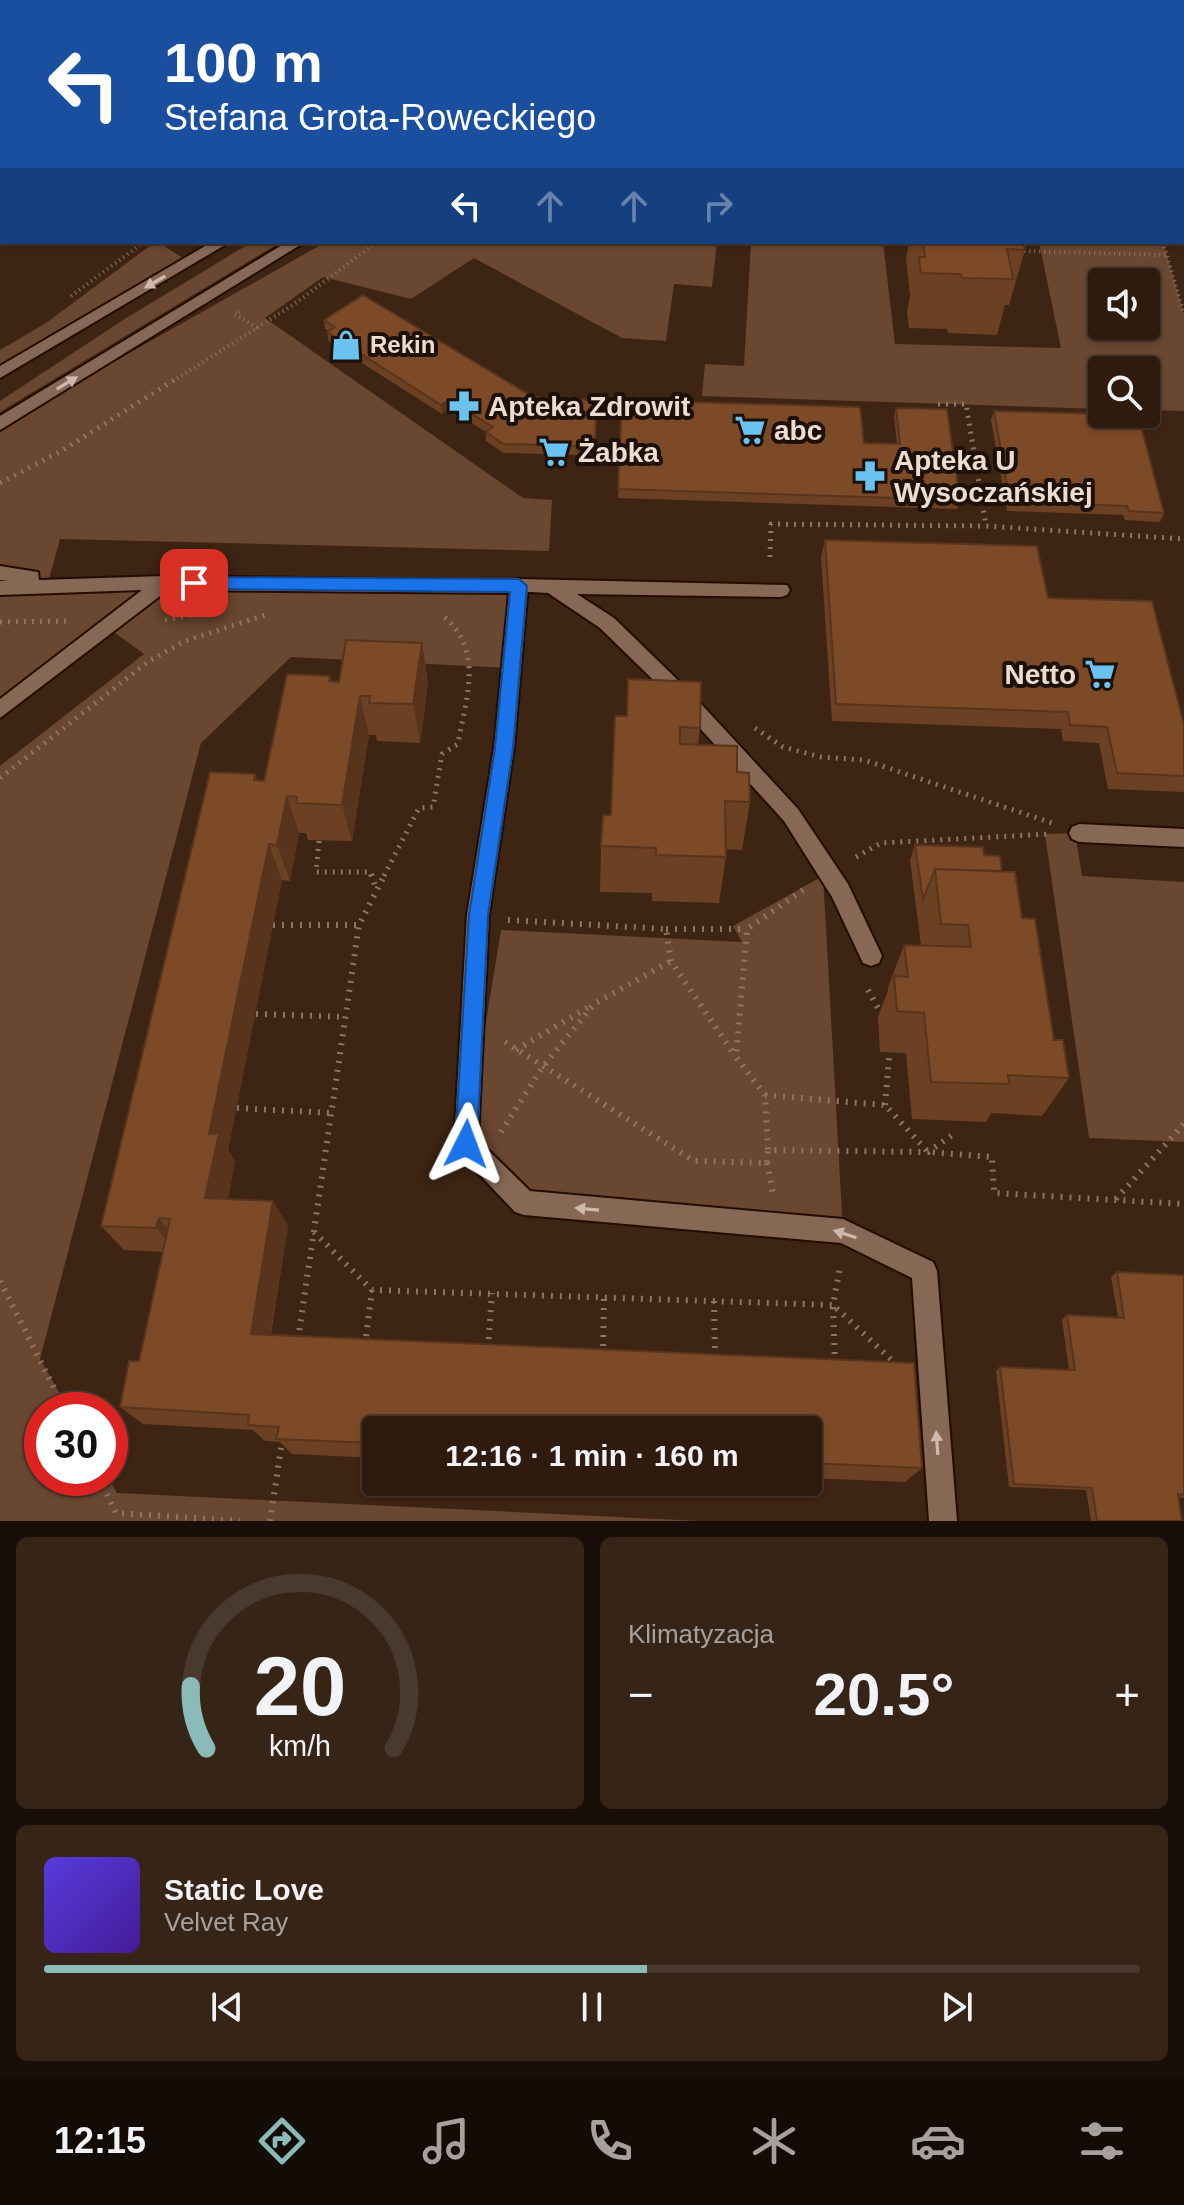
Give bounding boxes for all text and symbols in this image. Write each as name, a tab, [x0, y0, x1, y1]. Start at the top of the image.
text: 100 m	[164, 31, 323, 94]
icon: left	[32, 32, 136, 136]
text: Stefana Grota-Roweckiego	[164, 97, 596, 138]
icon: left	[444, 184, 488, 228]
icon: ahead	[528, 184, 572, 228]
icon: ahead	[612, 184, 656, 228]
icon: right	[696, 184, 740, 228]
map controls	[1088, 268, 1160, 428]
button: sound	[1088, 268, 1160, 340]
one-way arrow	[144, 274, 167, 288]
shop icon: Rekin	[329, 328, 363, 362]
place label: Rekin	[370, 331, 435, 358]
button: search	[1088, 356, 1160, 428]
one-way arrow	[56, 376, 78, 390]
pharmacy icon: Apteka Zdrowit	[447, 389, 481, 423]
place label: Apteka Zdrowit	[488, 391, 690, 422]
supermarket icon: abc	[733, 413, 767, 447]
place label: abc	[774, 415, 822, 446]
supermarket icon: Żabka	[537, 435, 571, 469]
place label: Żabka	[578, 437, 659, 468]
place label: Apteka U Wysoczańskiej	[894, 445, 1093, 508]
pharmacy icon: Apteka U Wysoczańskiej	[853, 459, 887, 493]
pin	[160, 549, 228, 617]
icon: arrive	[172, 561, 216, 605]
supermarket icon: Netto	[1083, 657, 1117, 691]
place label: Netto	[1004, 659, 1076, 690]
position arrow	[424, 1102, 508, 1186]
one-way arrow	[574, 1202, 599, 1215]
one-way arrow	[833, 1228, 857, 1240]
speed limit sign: 30	[24, 1392, 128, 1496]
one-way arrow	[930, 1430, 943, 1455]
text: 12:16 · 1 min · 160 m	[445, 1439, 739, 1472]
text: Klimatyzacja	[628, 1619, 774, 1649]
text: 20	[254, 1640, 346, 1733]
text: 20.5°	[814, 1661, 954, 1728]
text: −	[628, 1670, 654, 1719]
text: +	[1114, 1670, 1140, 1719]
text: km/h	[269, 1730, 331, 1762]
text: Static Love	[164, 1873, 324, 1906]
text: Velvet Ray	[164, 1907, 288, 1937]
icon: previous	[205, 1985, 249, 2029]
icon: pause	[570, 1985, 614, 2029]
icon: next	[935, 1985, 979, 2029]
icon: directions	[254, 2113, 310, 2169]
icon: music	[418, 2113, 474, 2169]
icon: phone	[582, 2113, 638, 2169]
icon: climate	[746, 2113, 802, 2169]
icon: car	[910, 2113, 966, 2169]
icon: filters	[1074, 2113, 1130, 2169]
text: 12:15	[54, 2120, 146, 2161]

